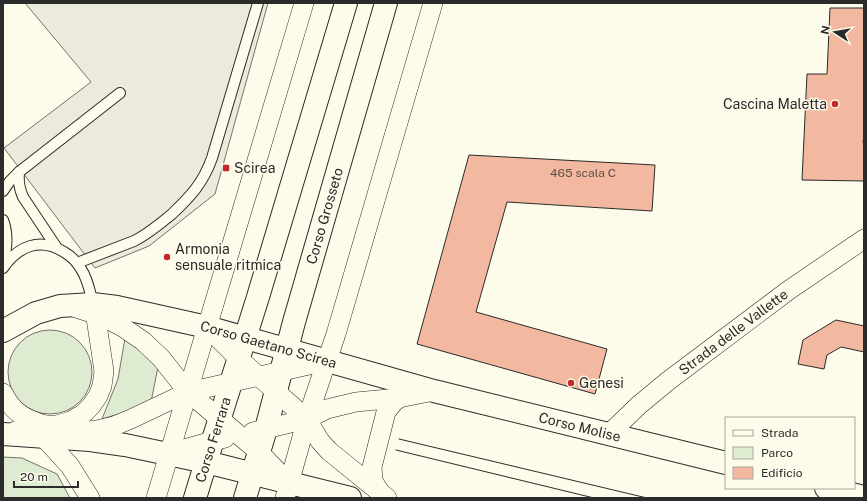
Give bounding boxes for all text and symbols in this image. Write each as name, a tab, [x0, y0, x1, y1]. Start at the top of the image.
north arrow	[815, 12, 855, 52]
text: N	[818, 24, 832, 35]
place label: Cascina Maletta	[723, 96, 827, 112]
marker: Cascina Maletta	[830, 99, 840, 109]
place label: Scirea	[234, 160, 275, 176]
marker: Scirea	[221, 163, 231, 173]
street label: Corso Grosseto	[303, 166, 346, 266]
house number: 465 scala C	[550, 166, 616, 180]
place label: Armonia sensuale ritmica	[175, 241, 281, 273]
marker: Armonia sensuale ritmica	[162, 252, 172, 262]
street label: Strada delle Vallette	[676, 286, 791, 378]
street label: Corso Gaetano Scirea	[199, 318, 339, 371]
place label: Genesi	[579, 375, 624, 391]
marker: Genesi	[566, 378, 576, 388]
street label: Corso Ferrara	[192, 395, 234, 484]
street label: Corso Molise	[537, 409, 623, 445]
legend	[725, 417, 855, 489]
text: Strada	[761, 426, 798, 440]
text: Parco	[761, 446, 793, 460]
scale bar	[14, 463, 78, 489]
text: Edificio	[761, 466, 803, 480]
text: 20 m	[20, 470, 48, 484]

